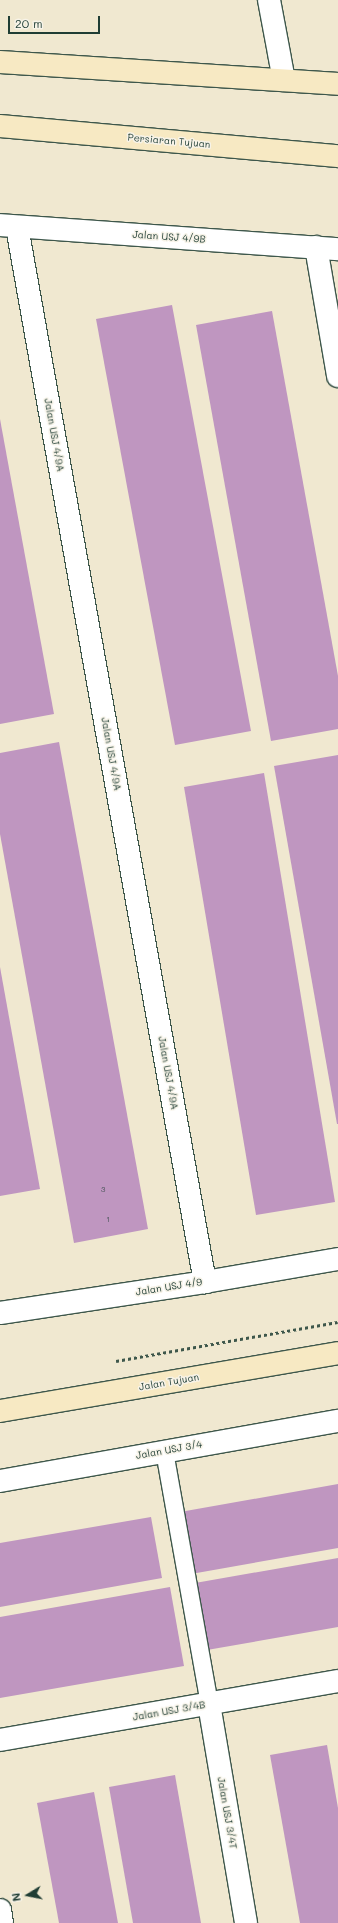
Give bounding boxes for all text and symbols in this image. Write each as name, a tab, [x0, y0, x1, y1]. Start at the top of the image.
scale bar	[10, 8, 102, 34]
text: 20 m	[15, 15, 43, 31]
street label: Persiaran Tujuan	[127, 131, 211, 151]
street label: Jalan USJ 4/9B	[132, 228, 206, 246]
street label: Jalan USJ 4/9A	[42, 397, 66, 473]
street label: Jalan USJ 4/9A	[99, 716, 123, 792]
street label: Jalan USJ 4/9A	[156, 1035, 180, 1111]
house number: 3	[101, 1185, 105, 1195]
house number: 1	[106, 1215, 110, 1225]
street label: Jalan USJ 4/9	[135, 1276, 203, 1298]
street label: Jalan Tujuan	[138, 1371, 200, 1393]
street label: Jalan USJ 3/4	[135, 1438, 203, 1462]
street label: Jalan USJ 3/4B	[132, 1699, 206, 1723]
street label: Jalan USJ 3/4T	[215, 1776, 239, 1850]
north arrow	[8, 1875, 48, 1915]
text: N	[8, 1892, 24, 1903]

